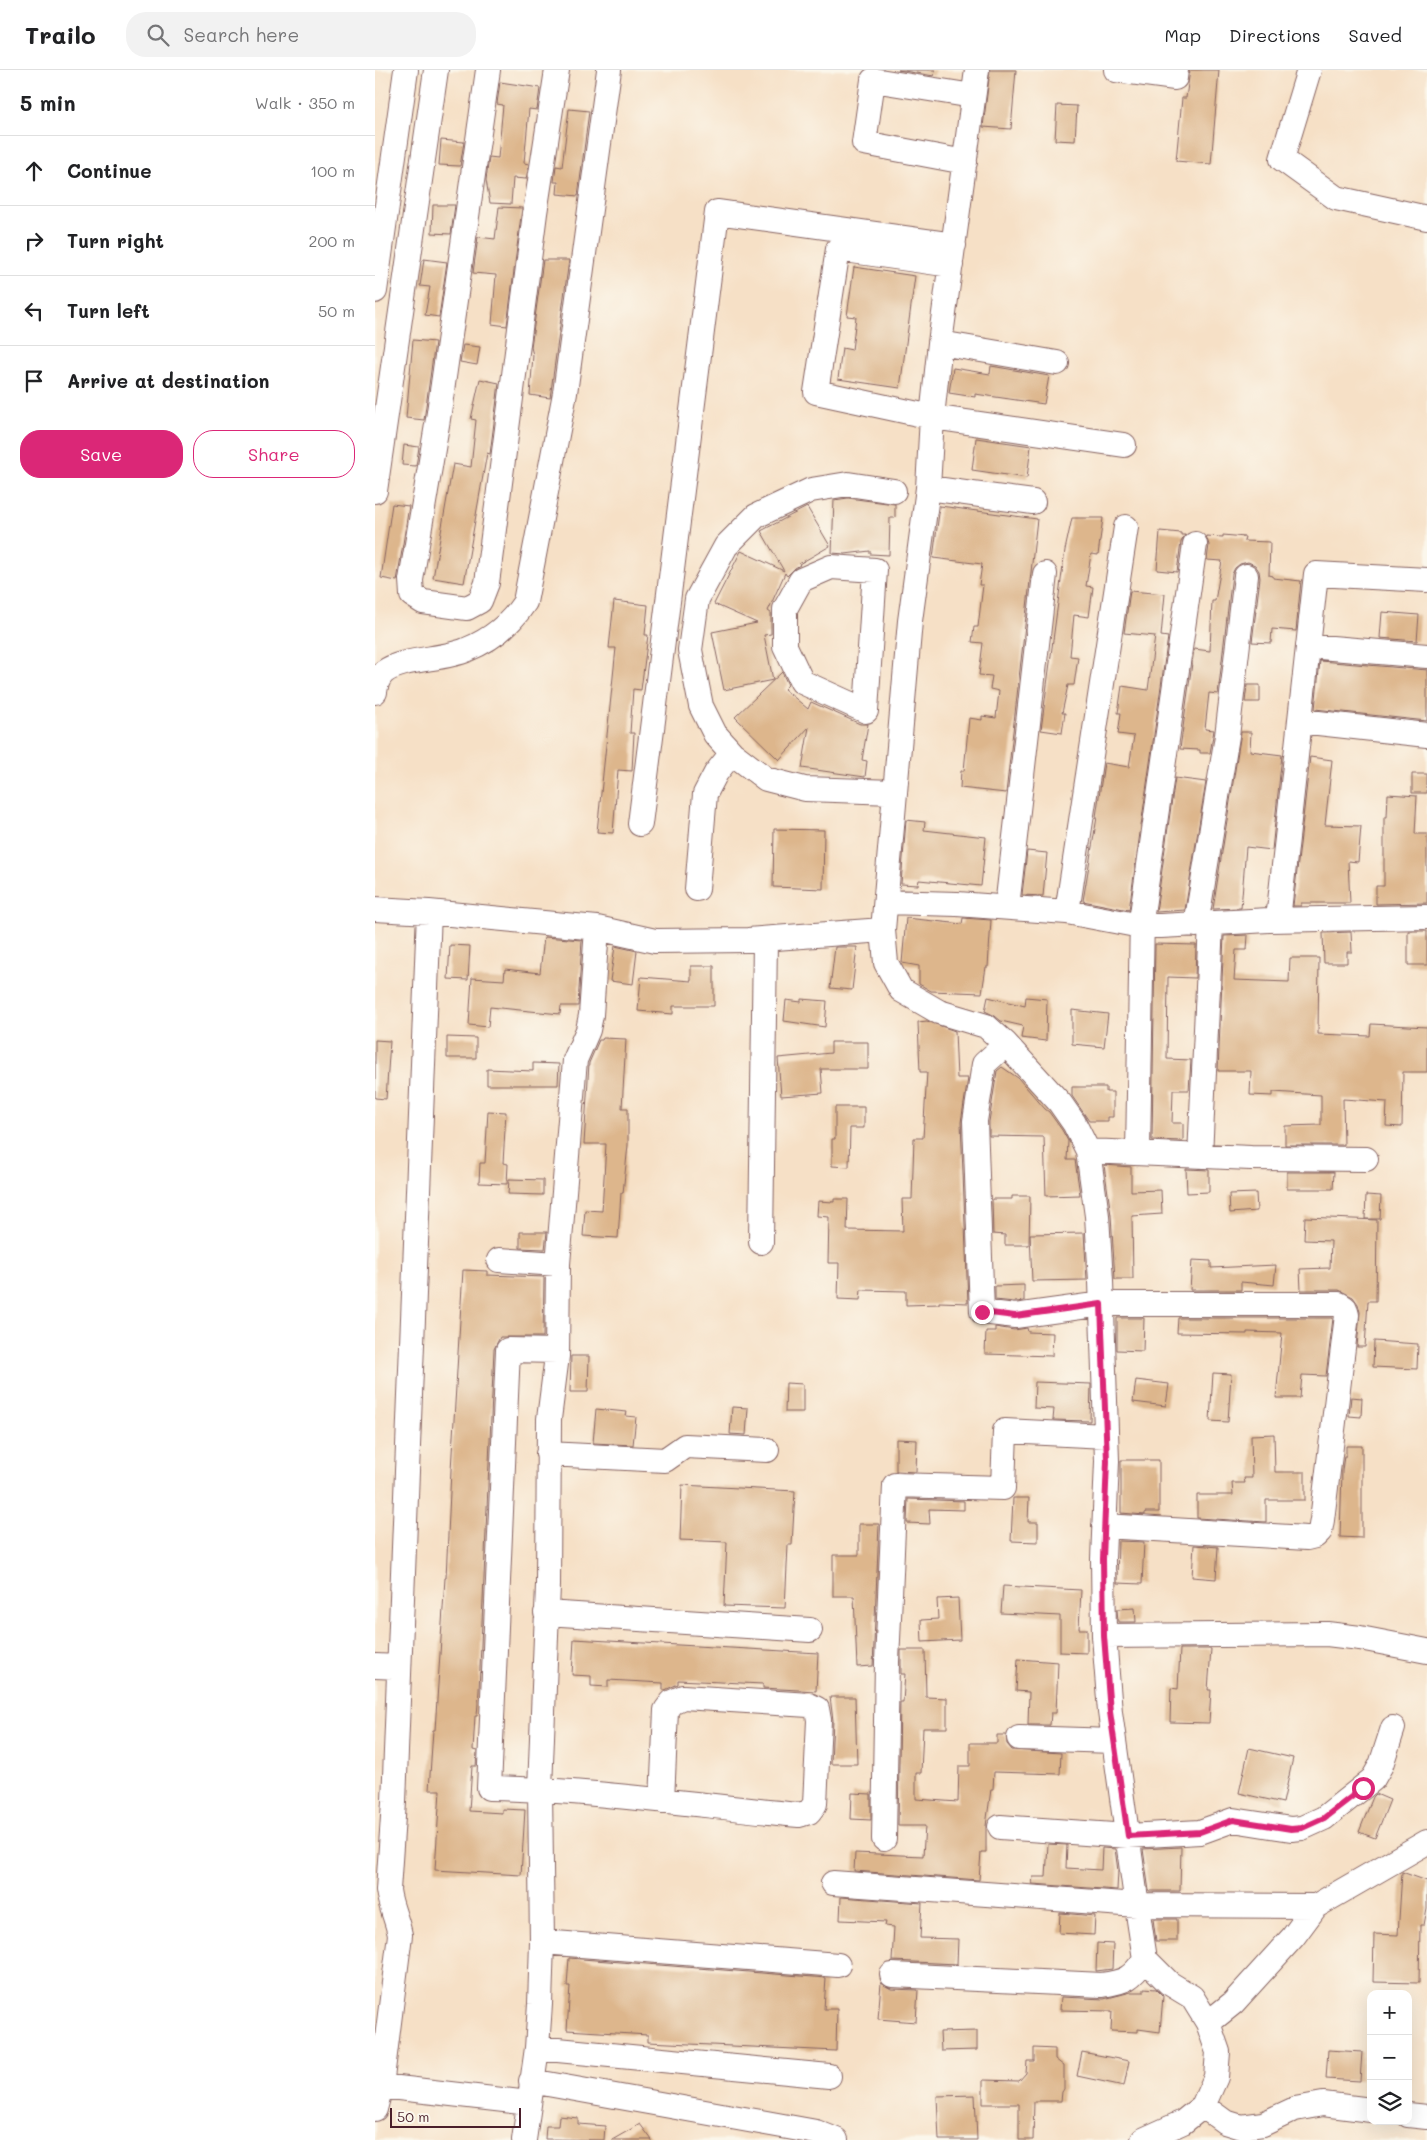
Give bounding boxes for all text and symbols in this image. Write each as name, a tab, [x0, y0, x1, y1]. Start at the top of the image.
search box	[126, 12, 476, 57]
text: Trailo	[25, 19, 96, 50]
icon: search	[144, 21, 172, 49]
text: Search here	[184, 22, 299, 47]
text: Map	[1164, 23, 1201, 47]
text: Directions	[1229, 23, 1321, 47]
text: Saved	[1349, 23, 1402, 47]
text: 5 min	[20, 89, 76, 116]
text: Walk · 350 m	[255, 92, 355, 113]
icon: ahead	[20, 157, 48, 185]
text: Continue	[67, 158, 152, 183]
text: 100 m	[310, 160, 355, 181]
icon: right	[20, 227, 48, 255]
text: Turn right	[67, 228, 164, 253]
text: 200 m	[308, 230, 355, 251]
icon: left	[20, 297, 48, 325]
text: Turn left	[67, 298, 150, 323]
text: 50 m	[318, 300, 355, 321]
icon: arrive	[20, 367, 48, 395]
text: Arrive at destination	[67, 368, 270, 393]
button: Save	[20, 430, 183, 478]
button: Share	[193, 430, 355, 478]
route end	[971, 1301, 994, 1324]
route start	[1352, 1777, 1375, 1800]
map controls	[1367, 1990, 1412, 2125]
button: +	[1367, 1990, 1412, 2035]
button: −	[1367, 2035, 1412, 2080]
button: layers	[1367, 2080, 1412, 2125]
scale bar	[390, 2105, 521, 2128]
text: 50 m	[397, 2107, 429, 2126]

